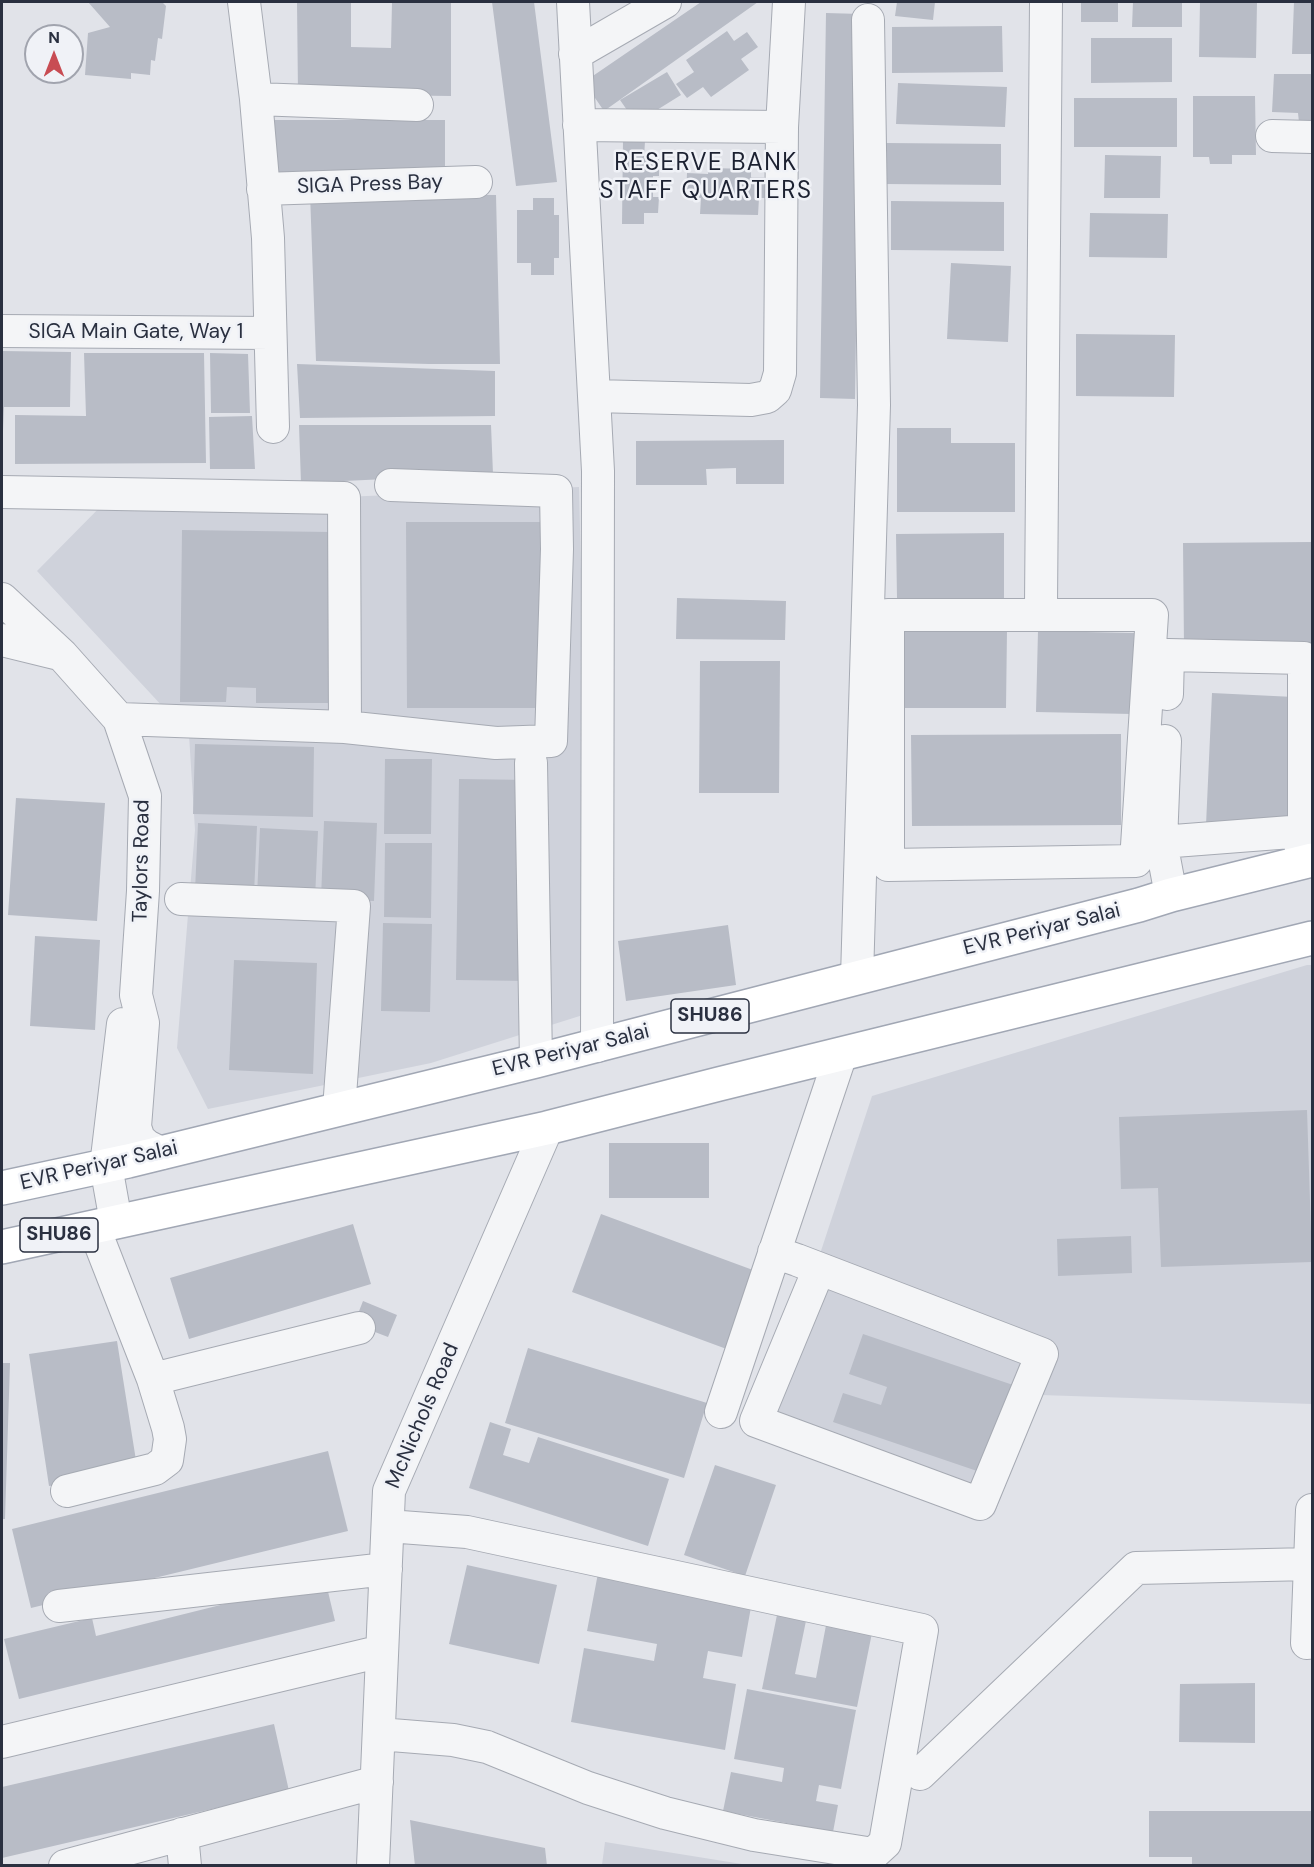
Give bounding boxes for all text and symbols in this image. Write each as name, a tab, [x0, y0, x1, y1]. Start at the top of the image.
north arrow	[24, 24, 84, 84]
text: N	[48, 27, 60, 48]
district label: RESERVE BANK STAFF QUARTERS	[599, 150, 813, 206]
street label: SIGA Press Bay	[297, 170, 443, 200]
street label: SIGA Main Gate, Way 1	[29, 319, 243, 345]
street label: Taylors Road	[128, 799, 156, 923]
street label: EVR Periyar Salai	[961, 898, 1123, 962]
road number: SHU86	[671, 999, 749, 1033]
street label: EVR Periyar Salai	[490, 1019, 652, 1083]
street label: EVR Periyar Salai	[18, 1136, 180, 1196]
road number: SHU86	[20, 1218, 98, 1252]
street label: McNichols Road	[381, 1340, 465, 1492]

